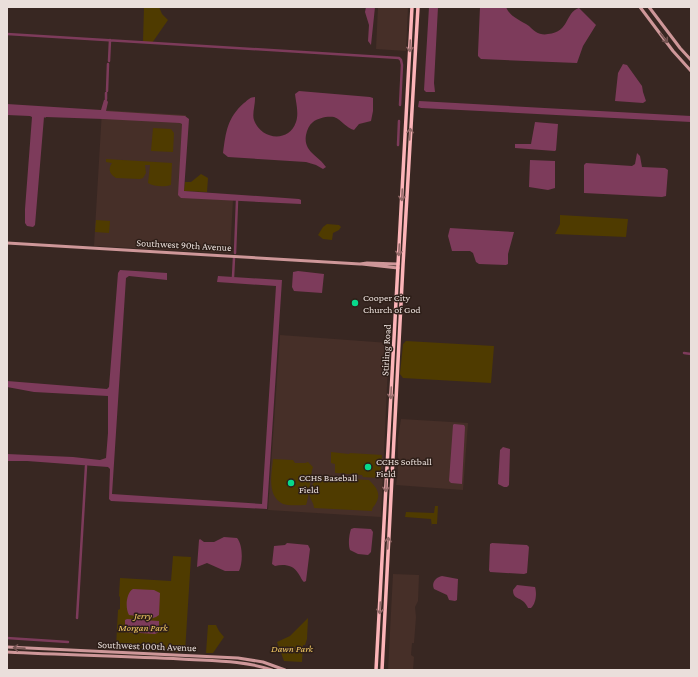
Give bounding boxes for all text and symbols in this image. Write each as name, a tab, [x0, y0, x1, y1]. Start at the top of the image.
one-way arrow	[659, 32, 668, 43]
one-way arrow	[407, 39, 414, 52]
one-way arrow	[407, 128, 414, 141]
one-way arrow	[399, 188, 406, 201]
street label: Southwest 90th Avenue	[136, 237, 232, 253]
one-way arrow	[396, 243, 403, 256]
place label: Cooper City Church of God	[363, 292, 421, 315]
marker: Cooper City Church of God	[350, 298, 360, 308]
street label: Stirling Road	[379, 323, 393, 376]
one-way arrow	[388, 386, 395, 399]
place label: CCHS Softball Field	[376, 456, 432, 479]
marker: CCHS Softball Field	[363, 462, 373, 472]
place label: CCHS Baseball Field	[299, 472, 358, 495]
marker: CCHS Baseball Field	[286, 478, 296, 488]
one-way arrow	[383, 479, 390, 492]
one-way arrow	[385, 537, 392, 550]
one-way arrow	[376, 601, 383, 614]
park label: Jerry Morgan Park	[117, 610, 168, 633]
street label: Southwest 100th Avenue	[97, 639, 197, 653]
park label: Dawn Park	[271, 643, 314, 654]
one-way arrow	[13, 645, 26, 652]

